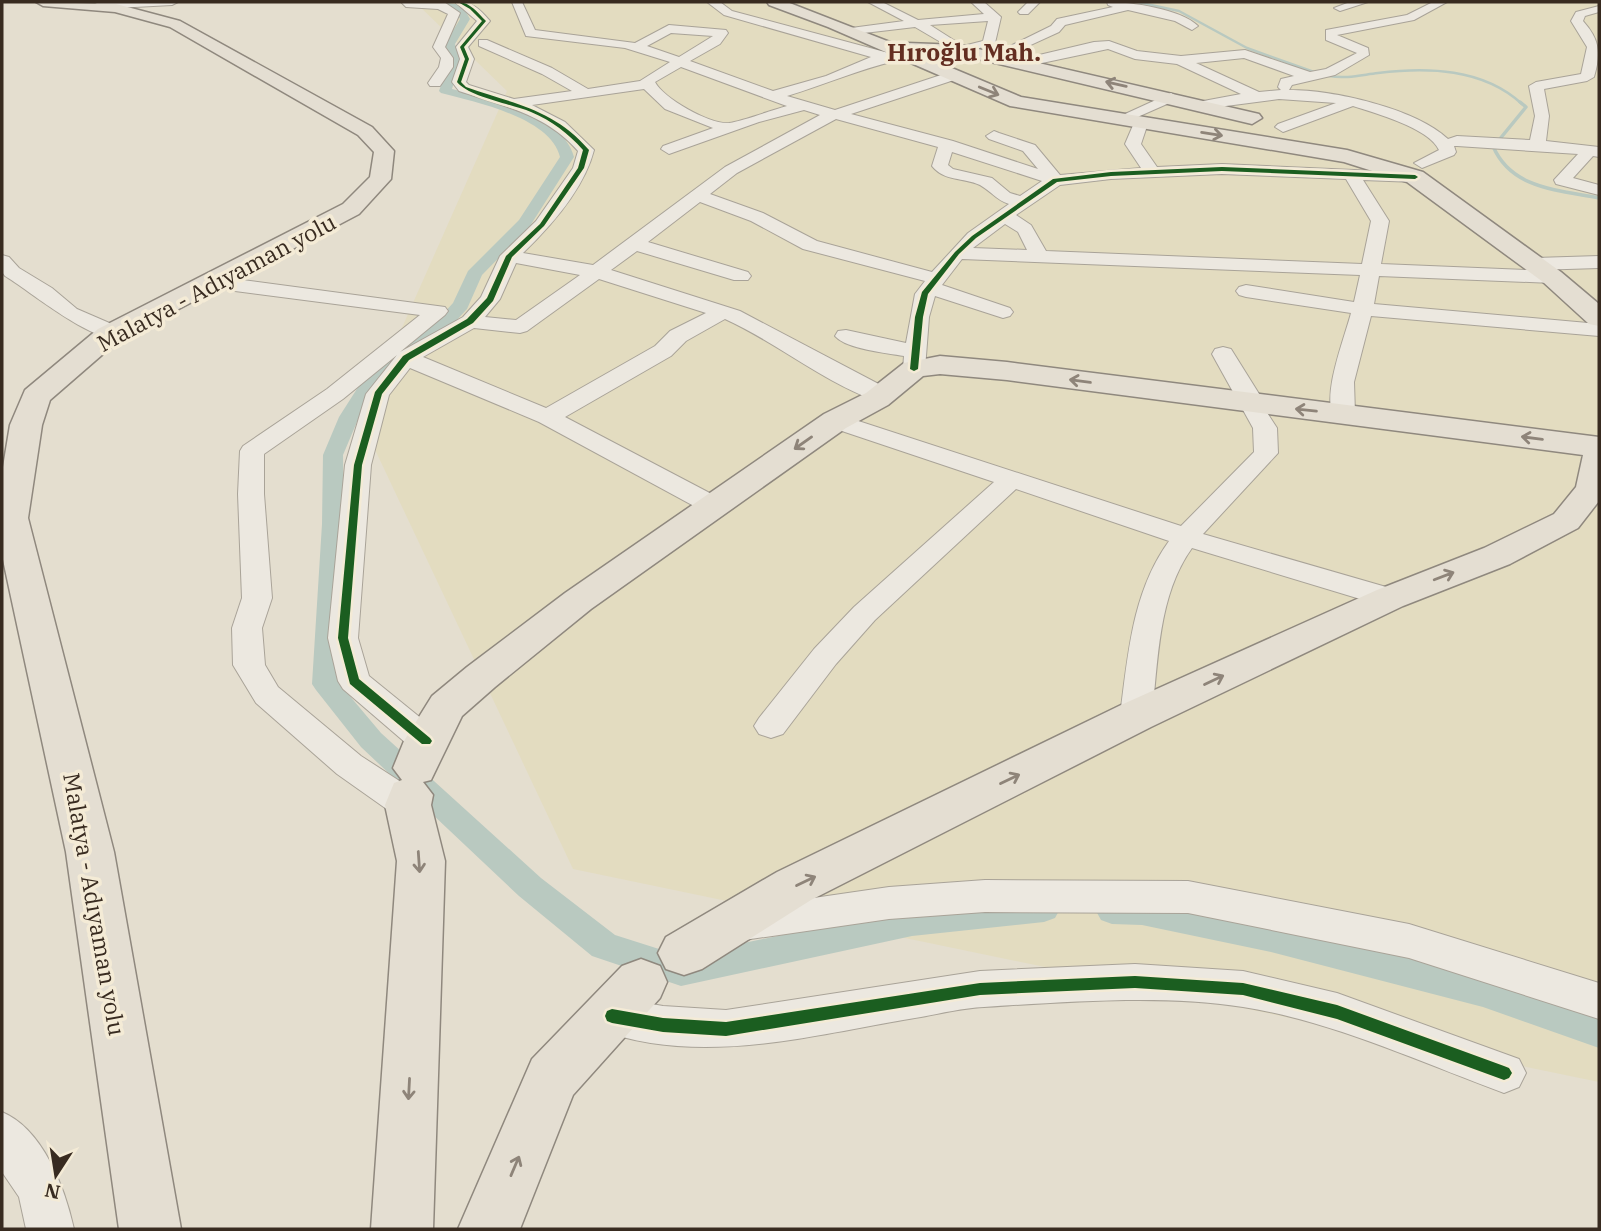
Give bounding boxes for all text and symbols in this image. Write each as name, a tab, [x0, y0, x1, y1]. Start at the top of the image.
district label: Hıroğlu Mah.	[887, 36, 1041, 68]
one-way arrow	[1105, 77, 1128, 90]
one-way arrow	[978, 86, 999, 99]
one-way arrow	[1200, 127, 1223, 140]
street label: Malatya - Adıyaman yolu	[91, 206, 341, 358]
one-way arrow	[1069, 374, 1092, 387]
one-way arrow	[1295, 403, 1318, 416]
one-way arrow	[1521, 432, 1543, 445]
one-way arrow	[794, 436, 813, 450]
one-way arrow	[1433, 569, 1454, 582]
one-way arrow	[1203, 672, 1224, 686]
street label: Malatya - Adıyaman yolu	[57, 770, 133, 1038]
one-way arrow	[999, 772, 1020, 786]
one-way arrow	[413, 850, 426, 873]
one-way arrow	[795, 873, 816, 887]
one-way arrow	[402, 1077, 415, 1100]
north arrow	[21, 1140, 91, 1210]
one-way arrow	[509, 1156, 522, 1177]
text: N	[43, 1178, 62, 1205]

